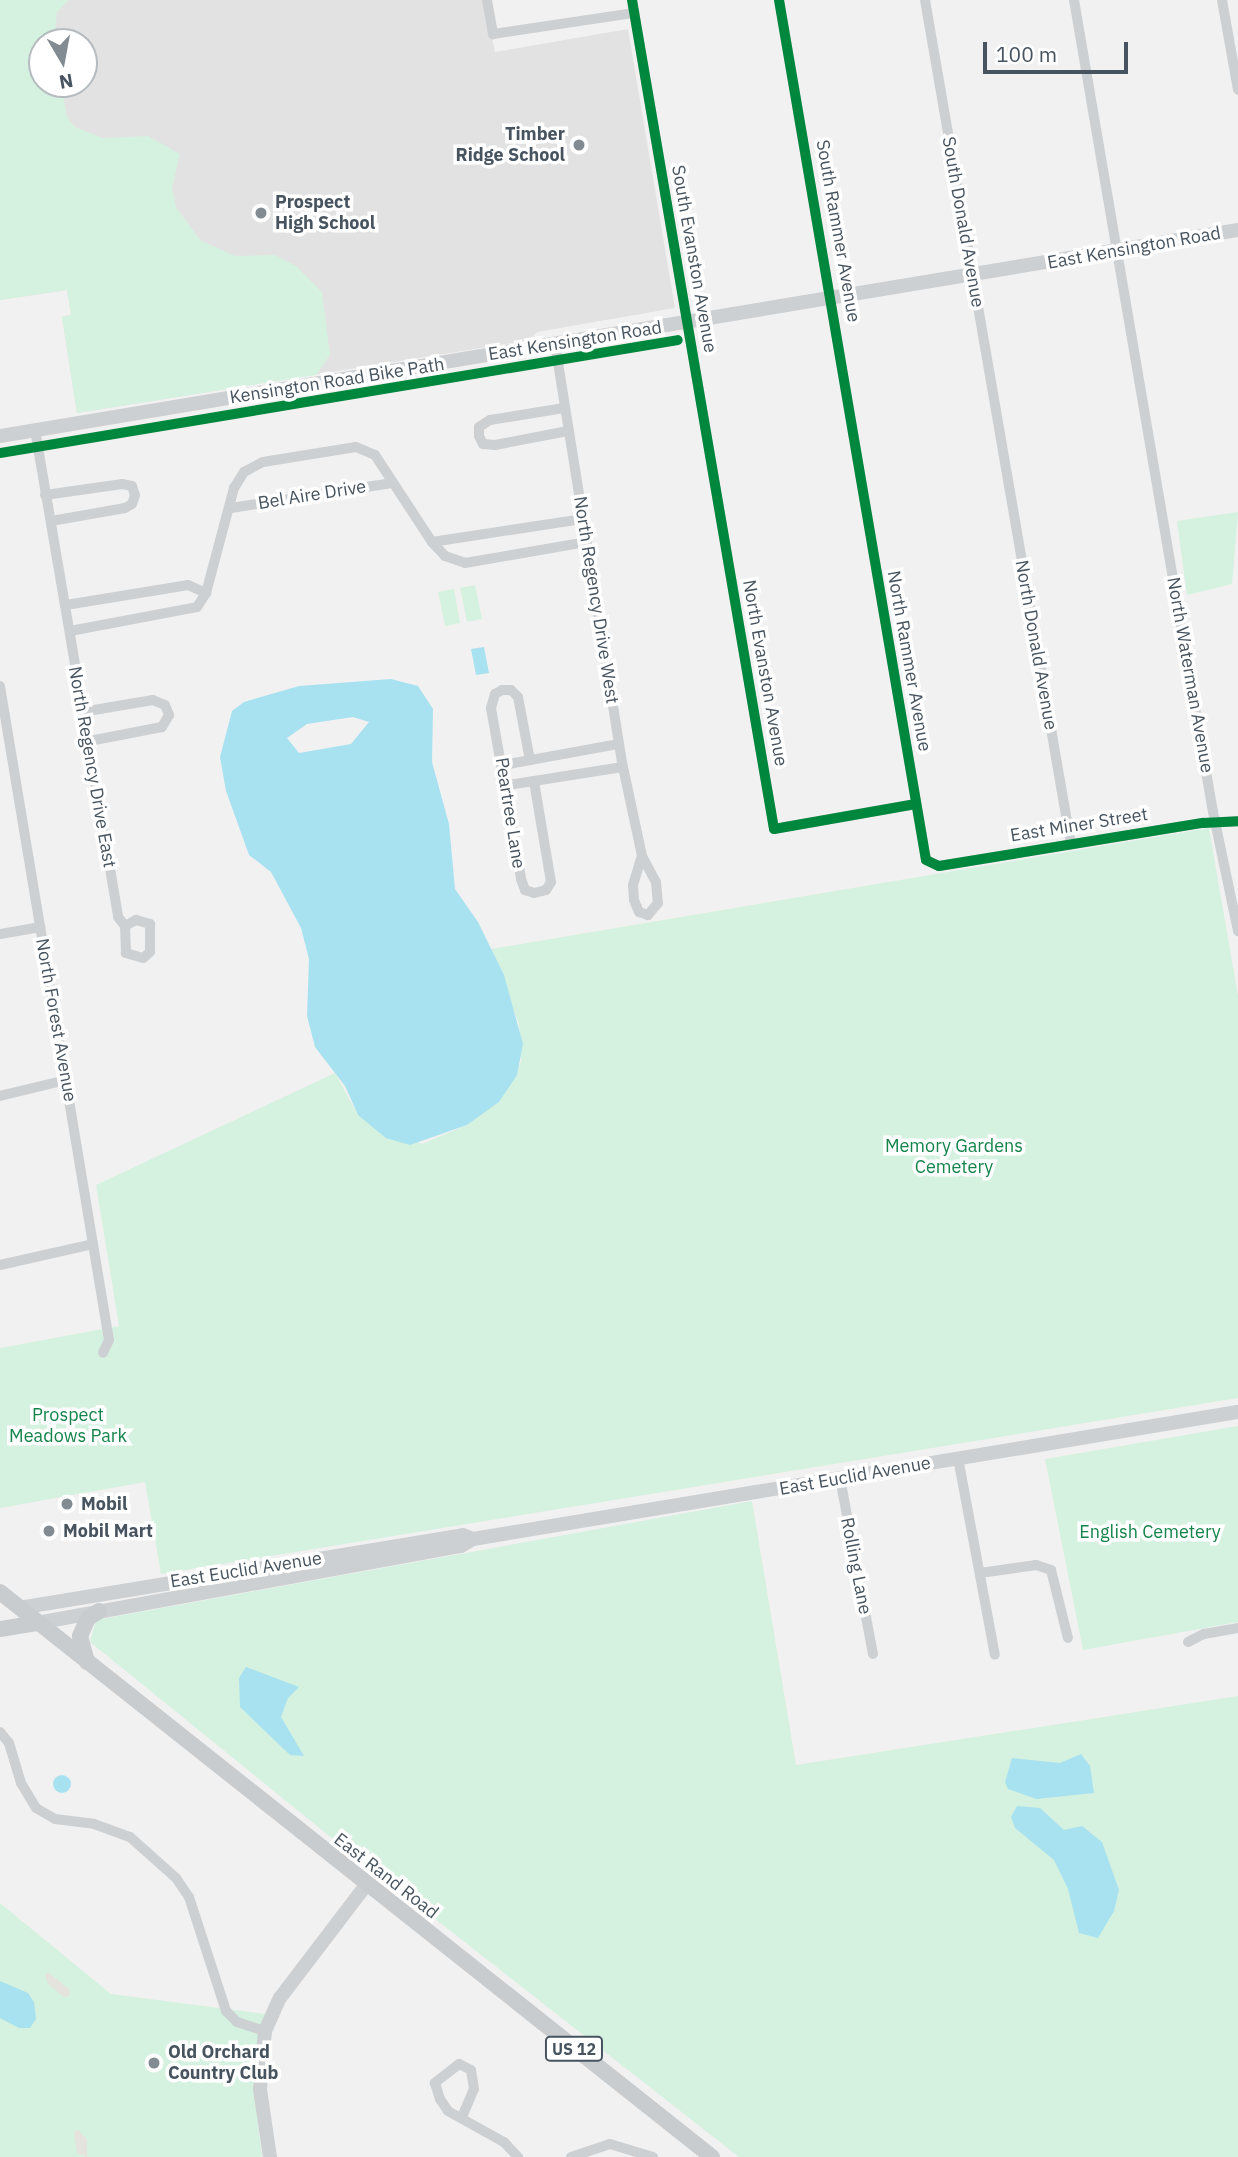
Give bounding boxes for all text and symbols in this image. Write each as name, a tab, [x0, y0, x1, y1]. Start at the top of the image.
north arrow	[28, 28, 98, 98]
scale bar	[986, 28, 1131, 72]
text: 100 m	[996, 40, 1057, 68]
text: N	[57, 69, 75, 95]
place label: Timber Ridge School	[456, 124, 565, 166]
street label: South Donald Avenue	[937, 135, 989, 309]
marker: Timber Ridge School	[571, 137, 587, 153]
street label: South Rammer Avenue	[811, 138, 865, 324]
street label: South Evanston Avenue	[667, 164, 721, 354]
place label: Prospect High School	[275, 192, 375, 234]
marker: Prospect High School	[253, 205, 269, 221]
street label: East Kensington Road	[1046, 222, 1222, 274]
street label: East Kensington Road	[487, 317, 663, 365]
street label: Kensington Road Bike Path	[228, 353, 446, 409]
street label: Bel Aire Drive	[256, 476, 368, 514]
street label: North Regency Drive West	[569, 495, 623, 705]
street label: North Donald Avenue	[1010, 558, 1062, 732]
street label: North Rammer Avenue	[882, 569, 936, 753]
street label: North Waterman Avenue	[1162, 575, 1218, 775]
street label: North Evanston Avenue	[738, 578, 792, 768]
street label: North Regency Drive East	[64, 665, 120, 869]
street label: Peartree Lane	[491, 756, 529, 870]
street label: East Miner Street	[1009, 803, 1149, 847]
street label: North Forest Avenue	[31, 937, 81, 1103]
park label: Memory Gardens Cemetery	[885, 1136, 1023, 1178]
park label: Prospect Meadows Park	[9, 1405, 127, 1448]
street label: East Euclid Avenue	[778, 1452, 932, 1500]
place label: Mobil	[81, 1493, 127, 1515]
marker: Mobil	[59, 1496, 75, 1512]
street label: Rolling Lane	[836, 1516, 876, 1616]
place label: Mobil Mart	[63, 1520, 153, 1542]
park label: English Cemetery	[1079, 1521, 1221, 1543]
marker: Mobil Mart	[41, 1523, 57, 1539]
street label: East Euclid Avenue	[169, 1547, 323, 1593]
street label: East Rand Road	[329, 1829, 443, 1923]
road number: US 12	[544, 2036, 604, 2062]
place label: Old Orchard Country Club	[168, 2042, 278, 2084]
marker: Old Orchard Country Club	[146, 2055, 162, 2071]

